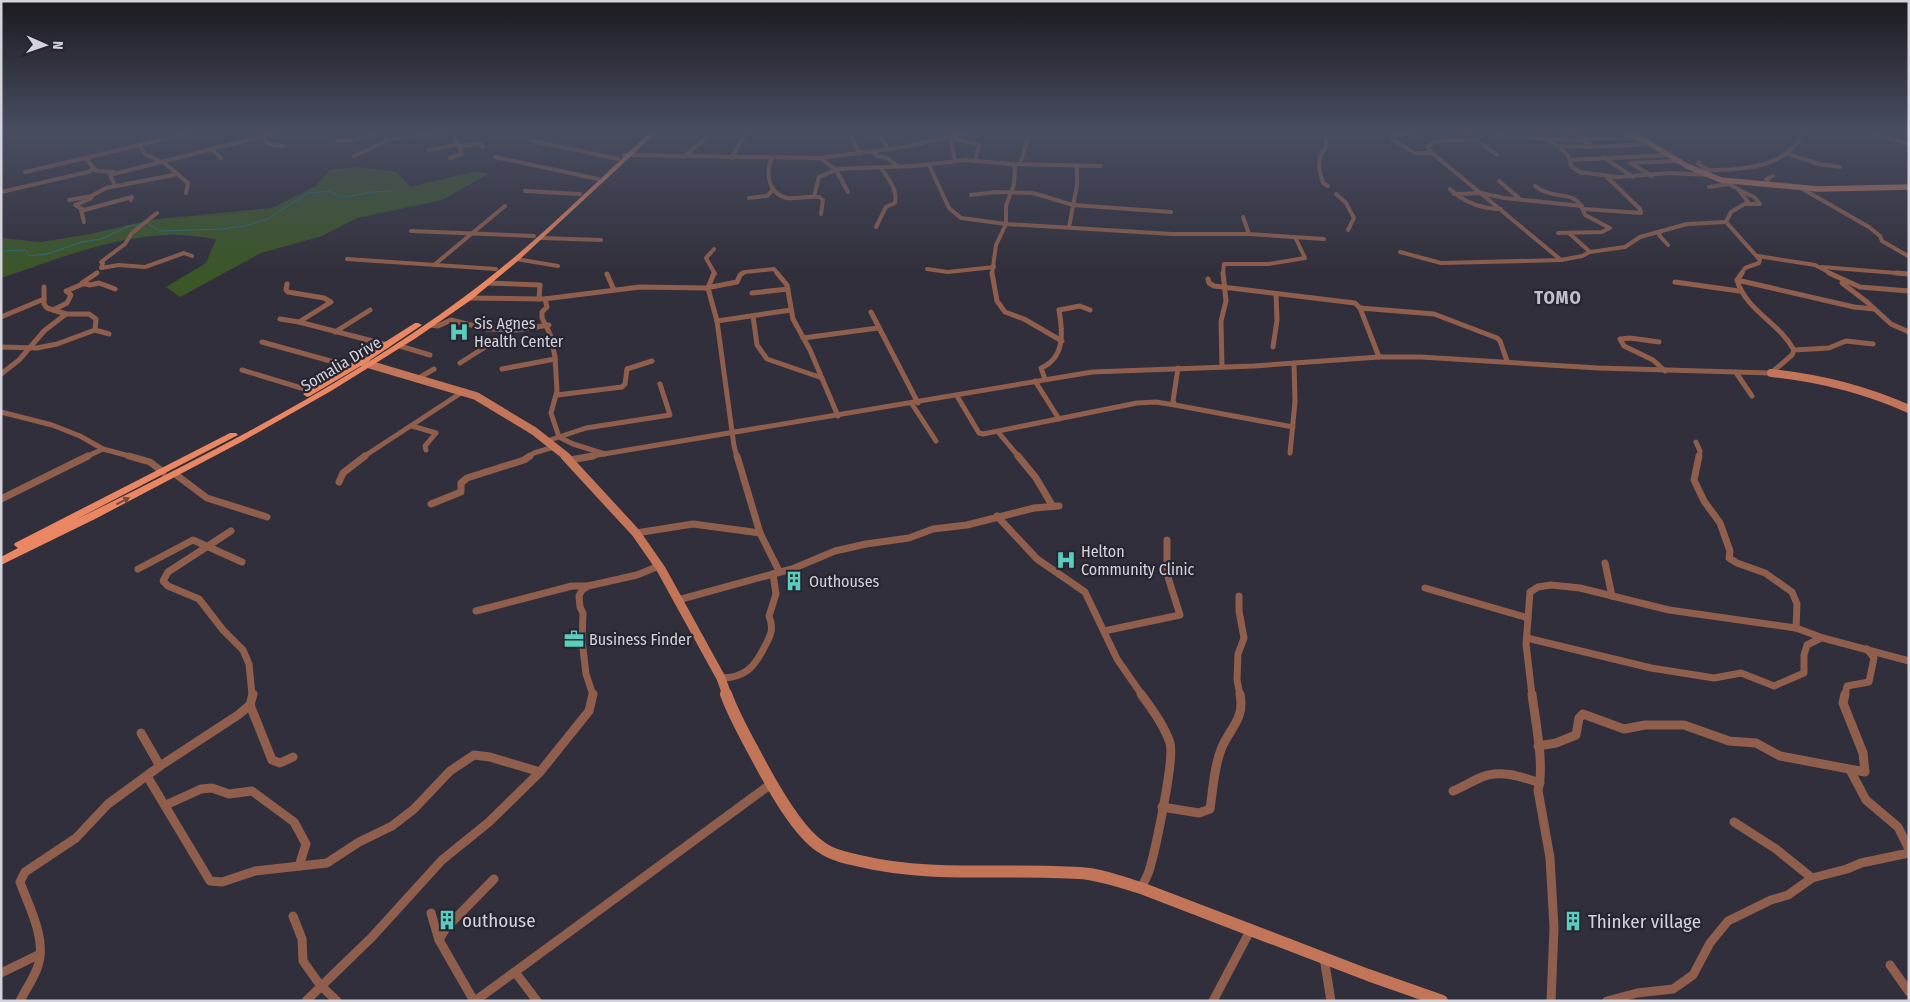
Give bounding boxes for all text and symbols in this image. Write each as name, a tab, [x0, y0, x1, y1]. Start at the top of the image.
north arrow	[20, 20, 70, 70]
text: N	[49, 41, 66, 50]
district label: TOMO	[1534, 287, 1582, 309]
place label: Sis Agnes Health Center	[474, 314, 564, 351]
hospital icon: Sis Agnes Health Center	[448, 321, 470, 343]
street label: Somalia Drive	[298, 333, 385, 395]
one-way arrow	[116, 497, 130, 505]
place label: Helton Community Clinic	[1081, 542, 1194, 579]
hospital icon: Helton Community Clinic	[1055, 549, 1077, 571]
building icon: Outhouses	[783, 570, 805, 592]
place label: Outhouses	[809, 572, 880, 591]
office icon: Business Finder	[563, 628, 585, 650]
place label: Business Finder	[589, 630, 692, 649]
building icon: outhouse	[436, 909, 458, 931]
place label: outhouse	[462, 909, 536, 932]
building icon: Thinker village	[1562, 910, 1584, 932]
place label: Thinker village	[1588, 910, 1701, 933]

